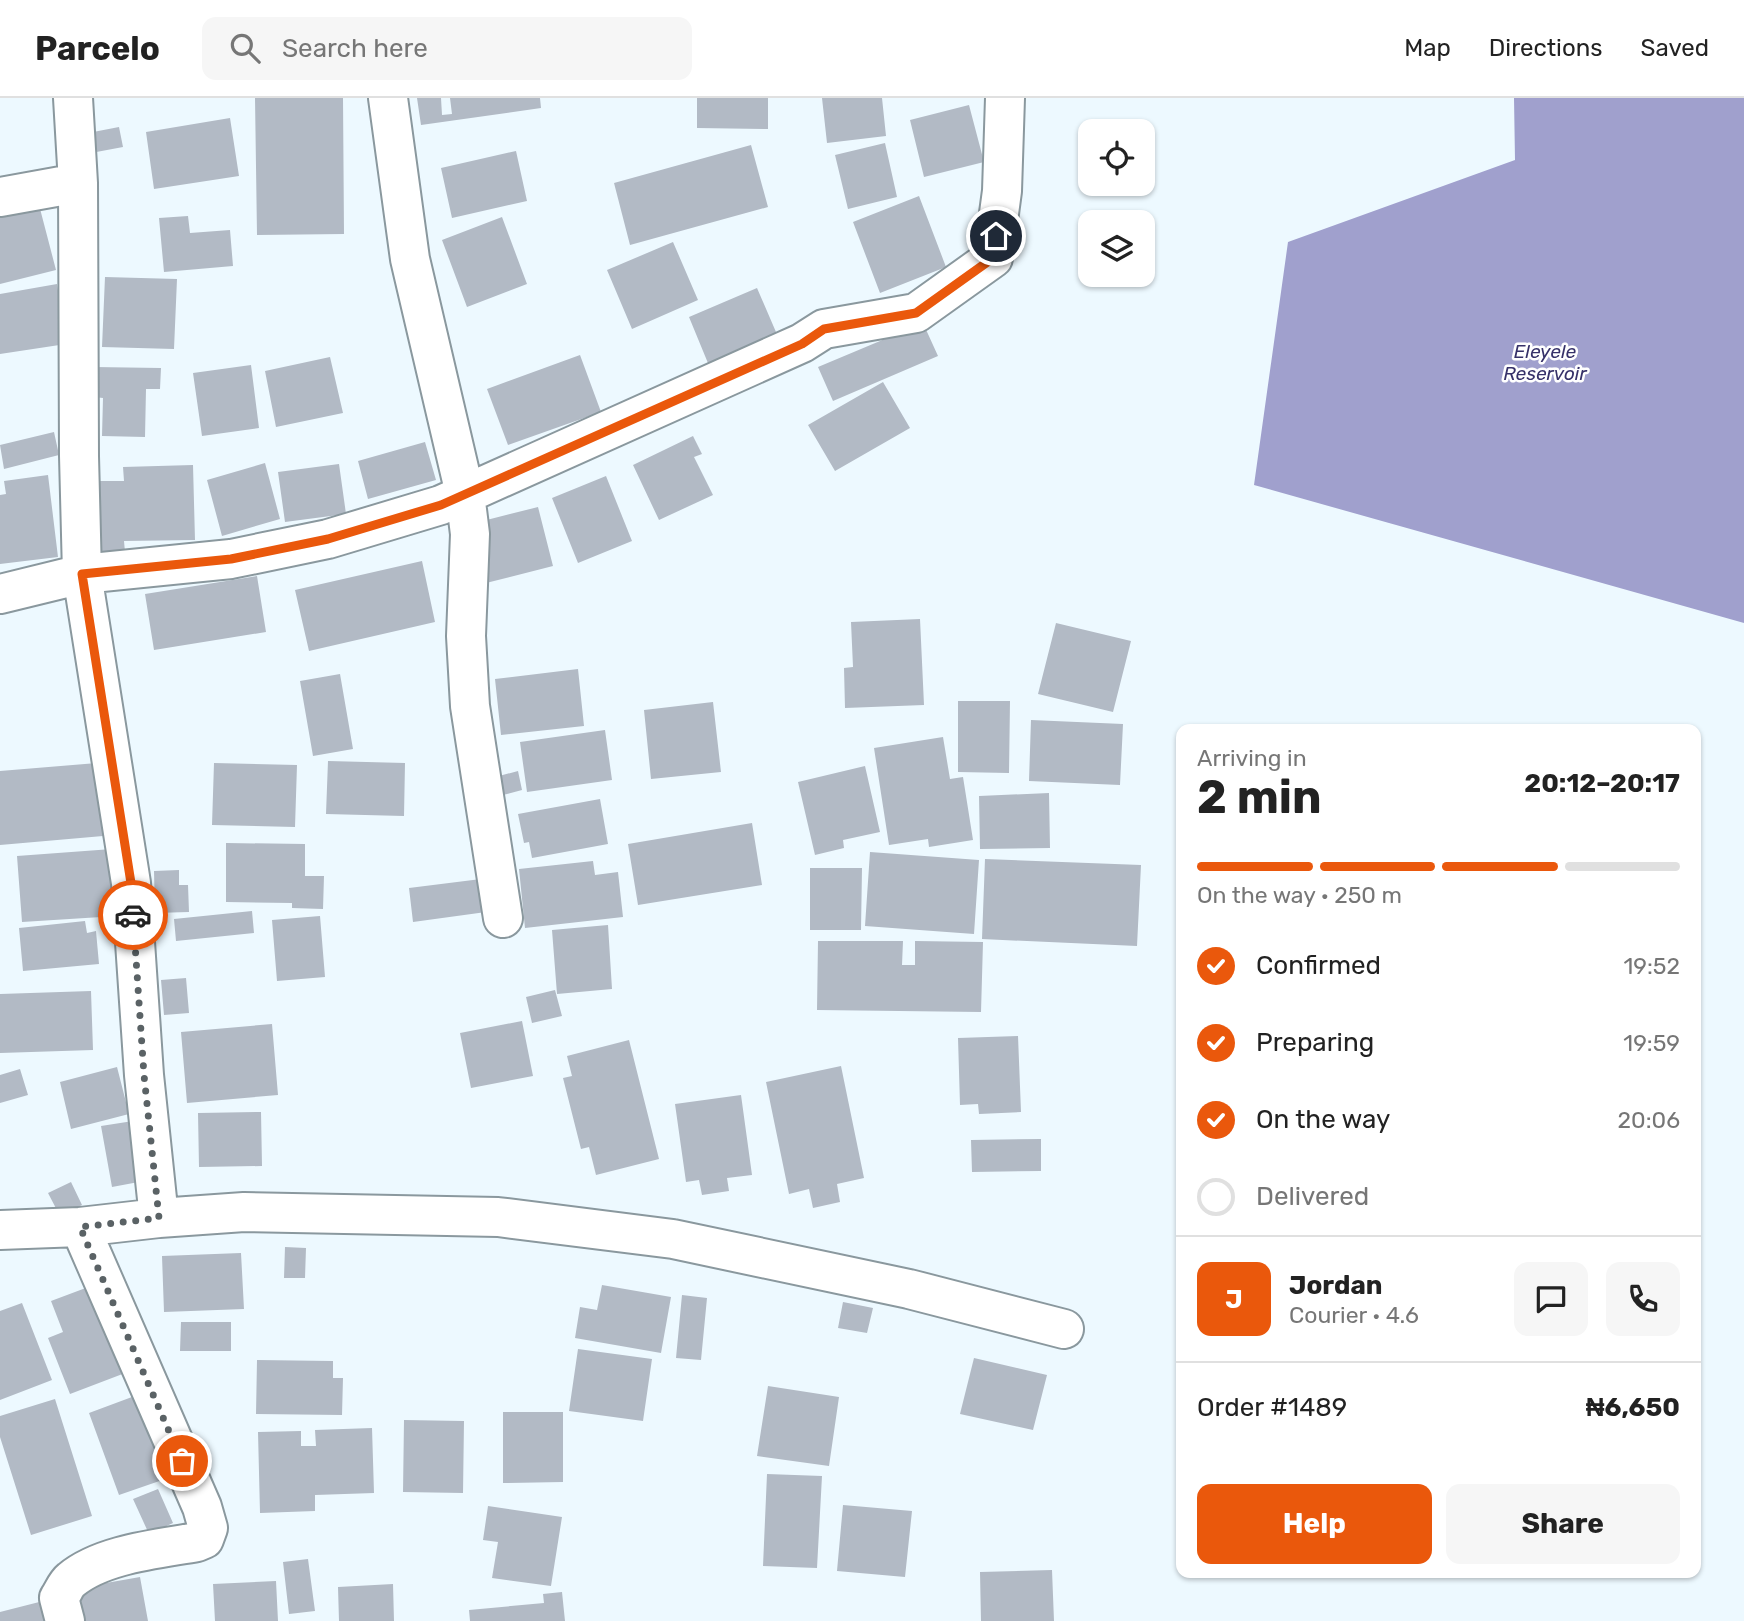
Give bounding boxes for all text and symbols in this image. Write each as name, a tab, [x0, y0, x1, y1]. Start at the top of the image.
search box	[202, 17, 692, 80]
text: Parcelo	[35, 29, 160, 68]
icon: search	[226, 29, 264, 67]
text: Search here	[282, 33, 428, 64]
text: Map	[1404, 34, 1451, 62]
text: Directions	[1489, 34, 1602, 62]
text: Saved	[1640, 34, 1709, 62]
map controls	[1078, 119, 1155, 287]
button: locate	[1078, 119, 1155, 196]
pin	[966, 206, 1026, 266]
button: layers	[1078, 210, 1155, 287]
icon: home	[977, 217, 1015, 255]
water label: Eleyele Reservoir	[1503, 340, 1587, 385]
text: Arriving in	[1197, 744, 1307, 772]
text: 20:12–20:17	[1524, 768, 1680, 799]
text: 2 min	[1197, 770, 1322, 825]
courier	[98, 880, 168, 950]
text: On the way · 250 m	[1197, 881, 1402, 909]
icon: car	[114, 896, 152, 934]
icon: check	[1197, 947, 1235, 985]
text: Confirmed	[1256, 950, 1381, 981]
text: 19:52	[1623, 952, 1680, 980]
icon: check	[1197, 1024, 1235, 1062]
text: Preparing	[1256, 1027, 1374, 1058]
text: 19:59	[1623, 1029, 1680, 1057]
icon: check	[1197, 1101, 1235, 1139]
text: On the way	[1256, 1104, 1390, 1135]
text: 20:06	[1618, 1106, 1680, 1134]
text: Delivered	[1256, 1181, 1369, 1212]
button: chat	[1514, 1262, 1588, 1336]
button: phone	[1606, 1262, 1680, 1336]
text: Jordan	[1289, 1270, 1382, 1301]
text: J	[1225, 1284, 1243, 1315]
text: Courier · 4.6	[1289, 1301, 1419, 1329]
text: Order #1489	[1197, 1392, 1347, 1423]
text: ₦6,650	[1586, 1392, 1680, 1423]
pin	[152, 1431, 212, 1491]
icon: bag	[163, 1442, 201, 1480]
button: Help	[1197, 1484, 1432, 1564]
button: Share	[1446, 1484, 1680, 1564]

